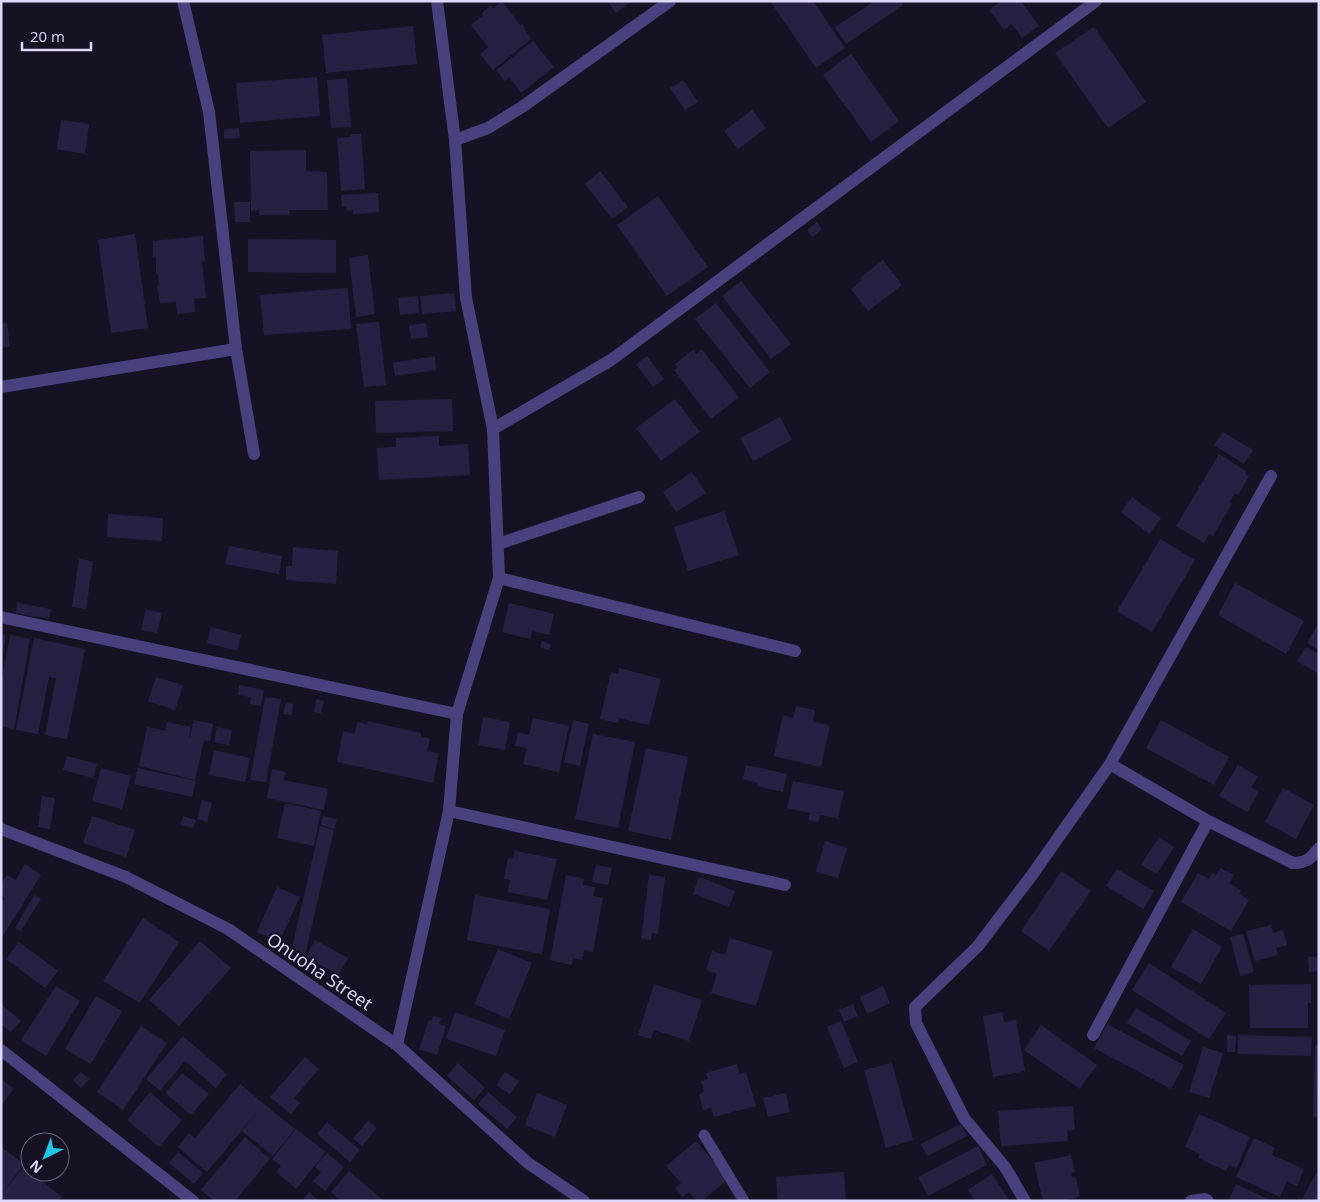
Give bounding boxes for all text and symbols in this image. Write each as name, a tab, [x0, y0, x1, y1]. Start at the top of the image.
scale bar	[22, 20, 91, 52]
text: 20 m	[30, 26, 65, 46]
street label: Onuoha Street	[262, 927, 378, 1015]
north arrow	[20, 1132, 70, 1182]
text: N	[25, 1156, 47, 1178]

